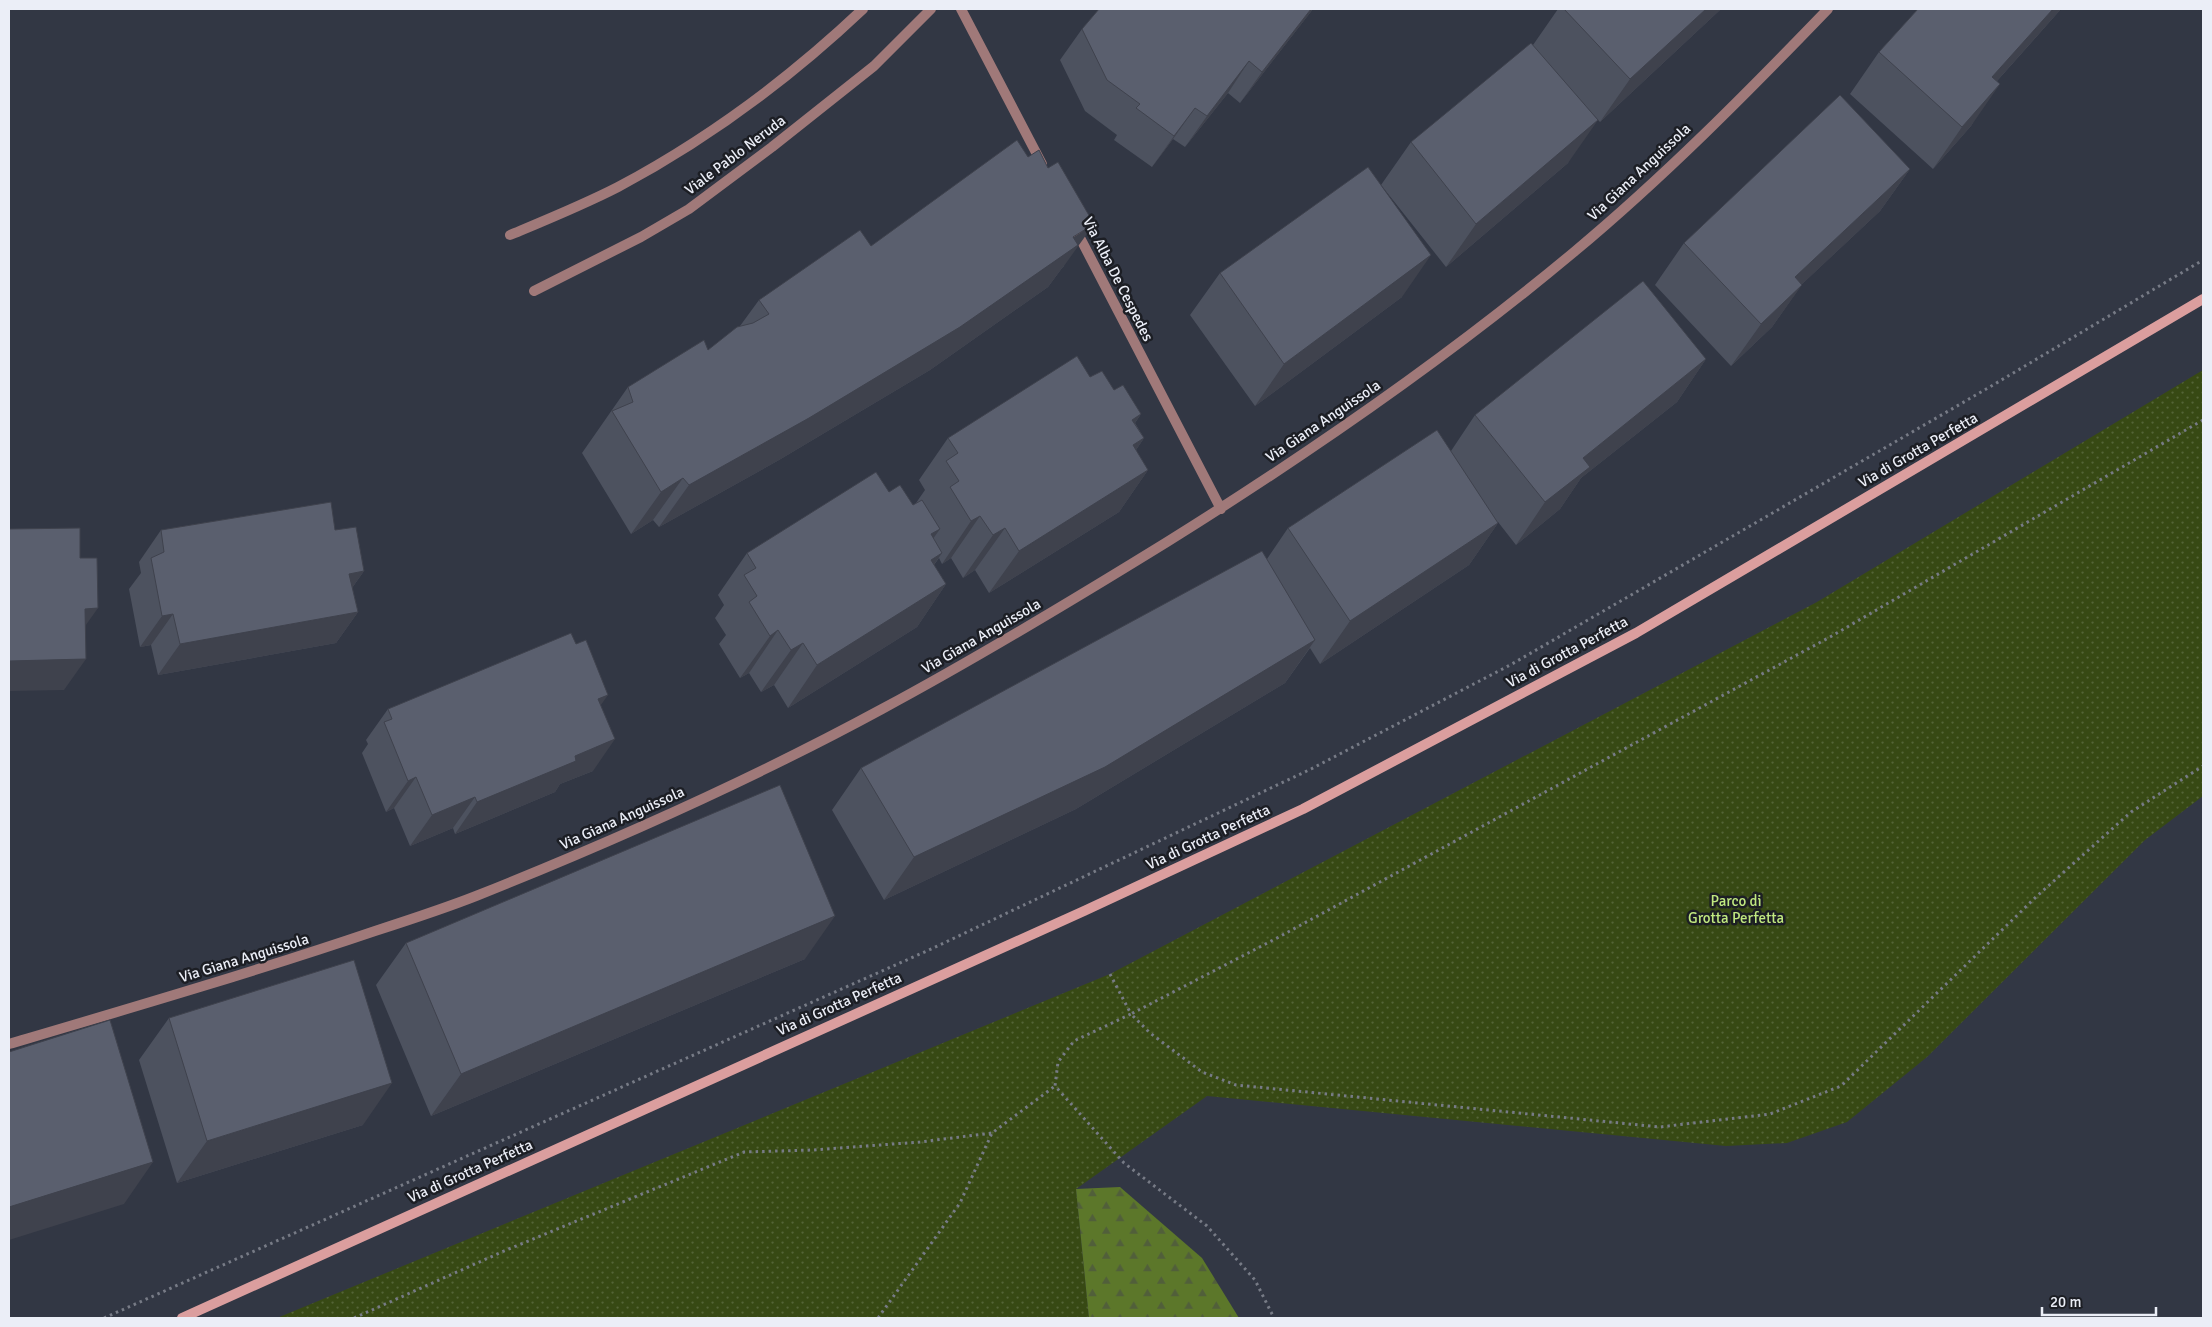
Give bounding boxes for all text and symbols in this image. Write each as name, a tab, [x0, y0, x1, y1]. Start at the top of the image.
street label: Viale Pablo Neruda	[681, 111, 789, 199]
street label: Via Giana Anguissola	[1584, 120, 1694, 224]
street label: Via Alba De Cespedes	[1079, 214, 1157, 344]
street label: Via Giana Anguissola	[1262, 376, 1384, 466]
street label: Via di Grotta Perfetta	[1855, 408, 1981, 492]
street label: Via Giana Anguissola	[918, 595, 1044, 677]
street label: Via di Grotta Perfetta	[1503, 612, 1631, 692]
street label: Via Giana Anguissola	[557, 782, 687, 854]
street label: Via di Grotta Perfetta	[1143, 800, 1273, 874]
park label: Parco di Grotta Perfetta	[1688, 892, 1784, 927]
street label: Via Giana Anguissola	[177, 930, 311, 986]
street label: Via di Grotta Perfetta	[774, 968, 904, 1040]
street label: Via di Grotta Perfetta	[405, 1135, 535, 1207]
scale bar	[2042, 1284, 2156, 1316]
text: 20 m	[2050, 1293, 2081, 1311]

